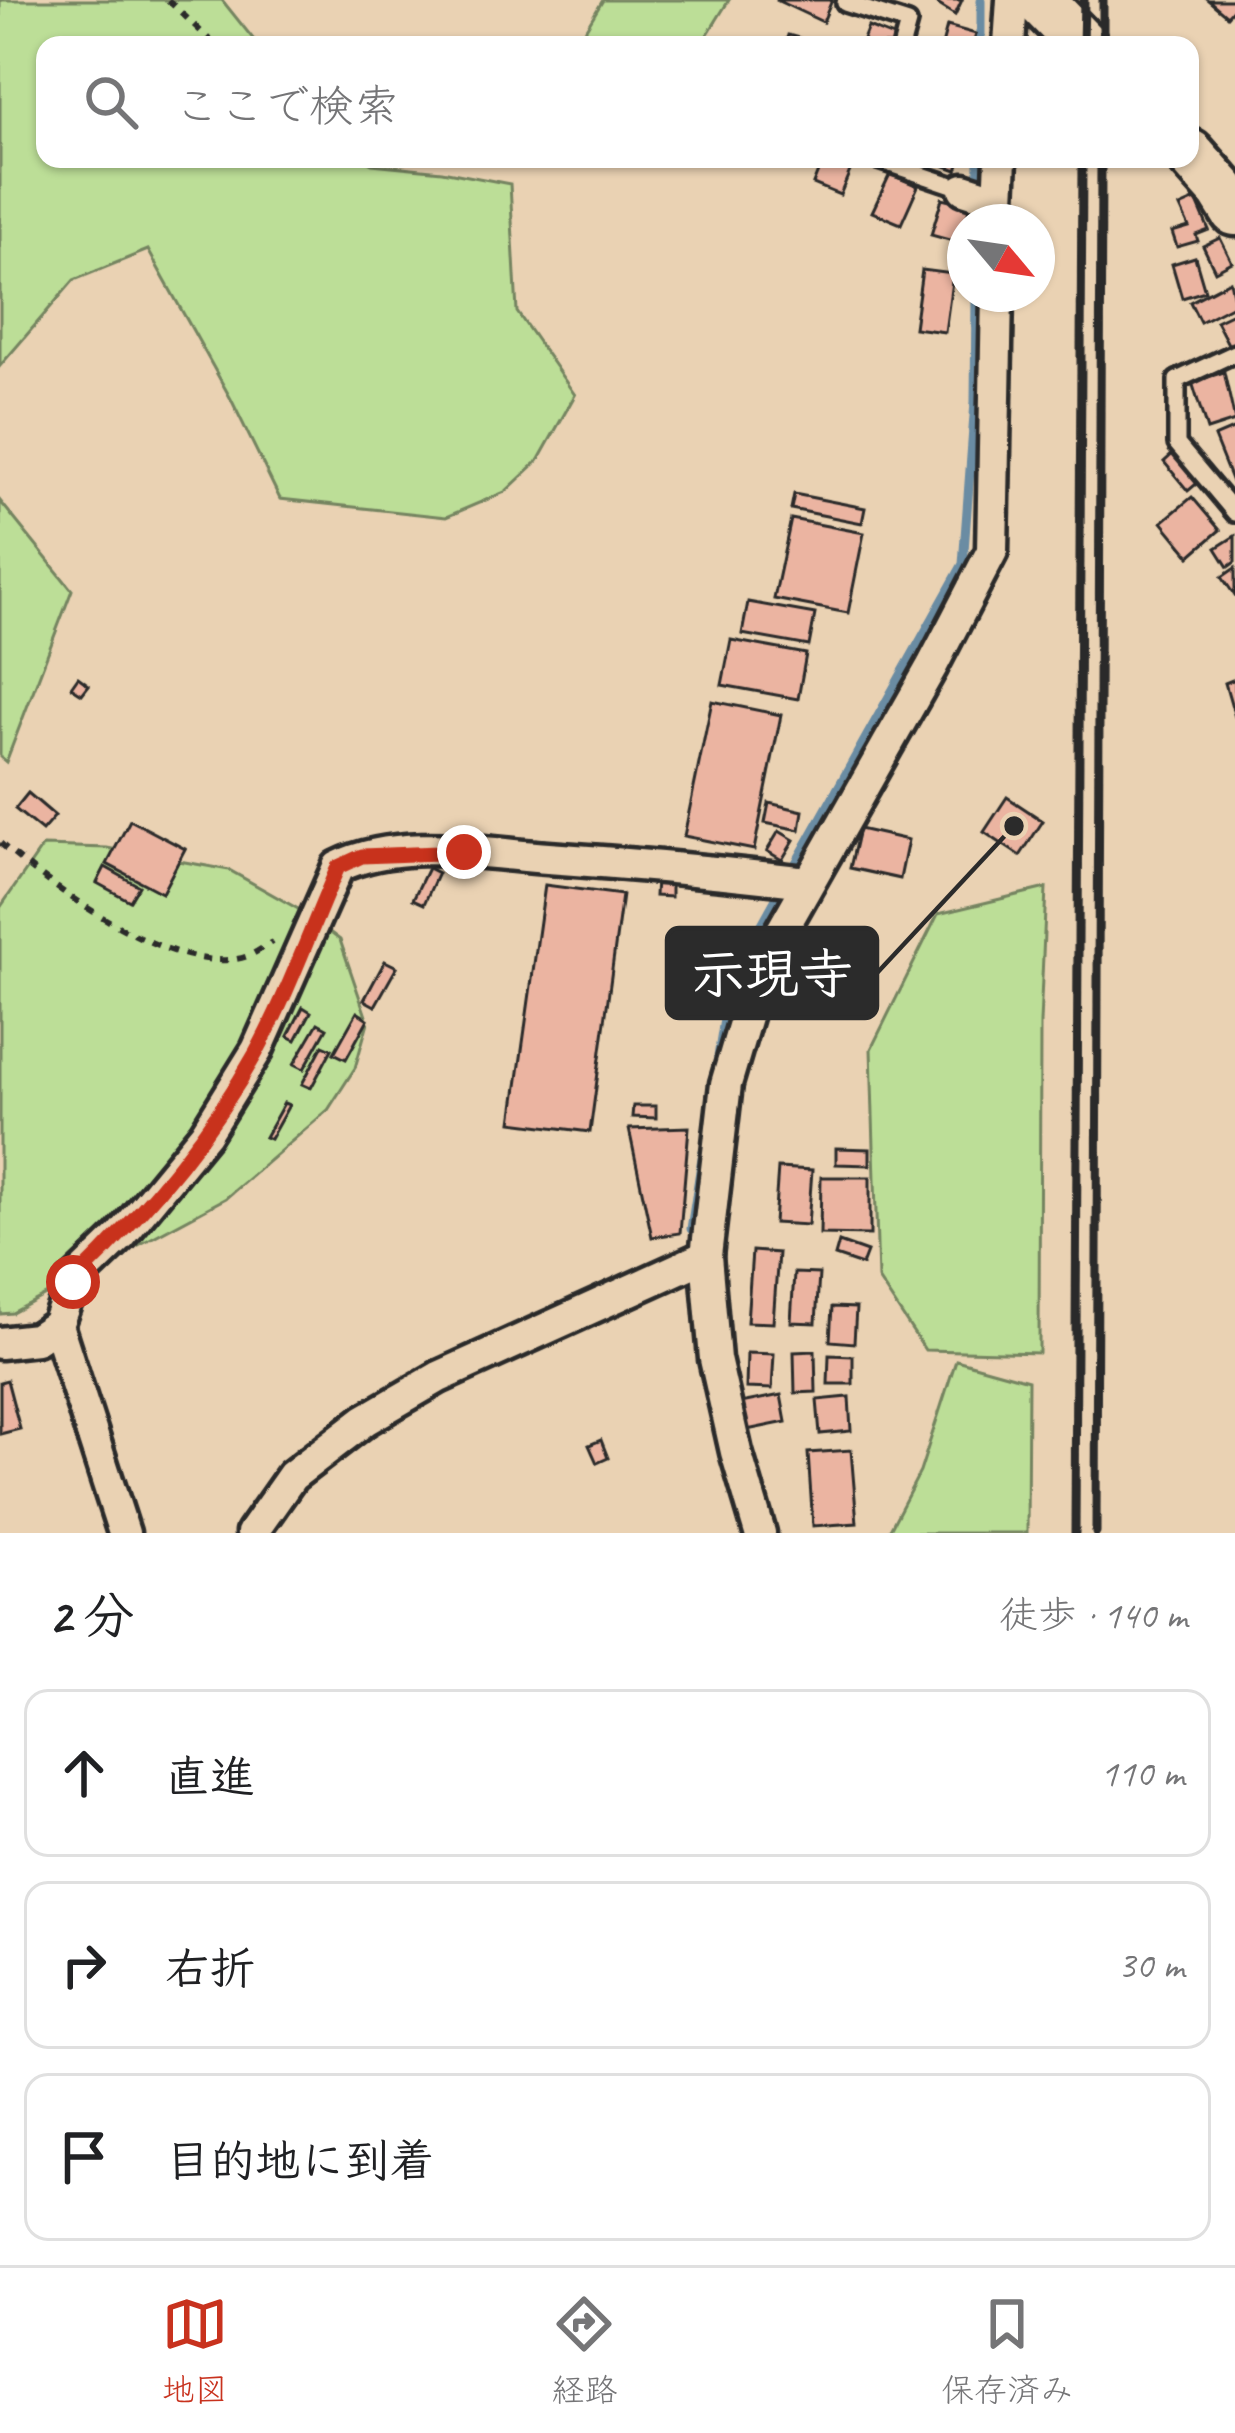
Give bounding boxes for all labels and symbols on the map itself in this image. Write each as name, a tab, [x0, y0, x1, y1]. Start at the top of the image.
north arrow	[947, 204, 1055, 312]
route end	[437, 825, 491, 879]
callout: 示現寺	[667, 928, 877, 1018]
text: 示現寺	[691, 940, 853, 1008]
route start	[46, 1255, 100, 1309]

